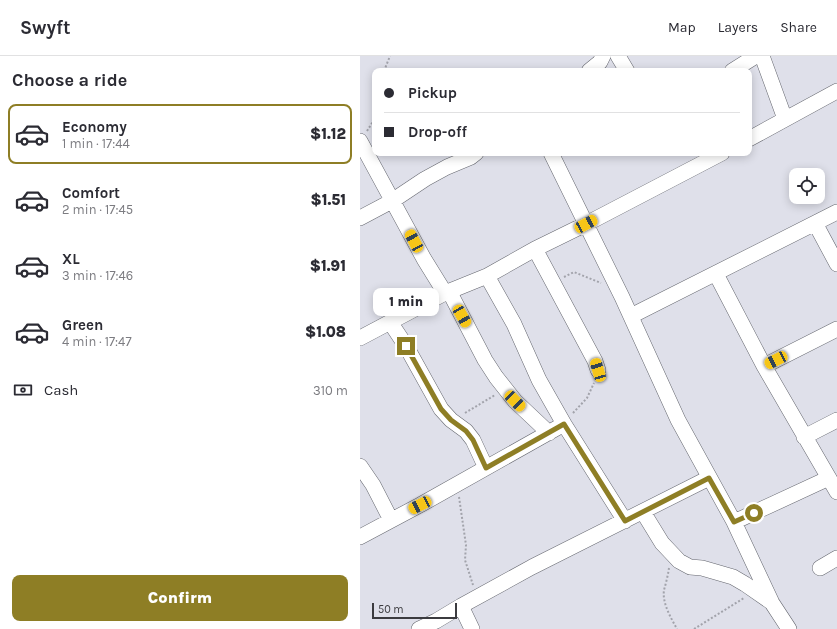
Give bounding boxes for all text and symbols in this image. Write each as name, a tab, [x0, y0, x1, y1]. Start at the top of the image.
text: Swyft	[20, 17, 71, 39]
text: Map	[668, 19, 696, 36]
text: Layers	[718, 19, 758, 36]
text: Share	[780, 19, 817, 36]
text: Choose a ride	[12, 69, 127, 91]
text: Pickup	[408, 84, 457, 102]
icon: car	[14, 116, 50, 152]
text: Economy	[62, 118, 127, 136]
text: Drop-off	[408, 123, 467, 141]
text: $1.12	[310, 125, 346, 143]
text: 1 min · 17:44	[62, 136, 130, 151]
map controls	[789, 168, 825, 204]
button: locate	[789, 168, 825, 204]
icon: car	[14, 182, 50, 218]
text: Comfort	[62, 184, 120, 202]
text: $1.51	[310, 191, 346, 209]
text: 2 min · 17:45	[62, 202, 133, 217]
car	[573, 213, 599, 235]
car	[403, 228, 425, 254]
icon: car	[14, 248, 50, 284]
text: XL	[62, 250, 80, 268]
text: $1.91	[310, 257, 346, 275]
text: 3 min · 17:46	[62, 268, 133, 283]
callout: 1 min	[373, 288, 439, 316]
text: 1 min	[389, 294, 423, 309]
car	[451, 303, 473, 329]
icon: car	[14, 314, 50, 350]
text: Green	[62, 316, 103, 334]
text: $1.08	[305, 323, 346, 341]
text: 4 min · 17:47	[62, 334, 132, 349]
route end	[397, 337, 415, 355]
car	[763, 349, 789, 371]
car	[589, 357, 607, 383]
icon: cash	[12, 379, 34, 401]
text: Cash	[44, 381, 78, 399]
text: 310 m	[313, 383, 348, 398]
car	[502, 388, 528, 414]
car	[407, 494, 433, 516]
route start	[745, 504, 763, 522]
button: Confirm	[12, 575, 348, 621]
scale bar	[372, 601, 457, 620]
text: 50 m	[378, 603, 404, 616]

